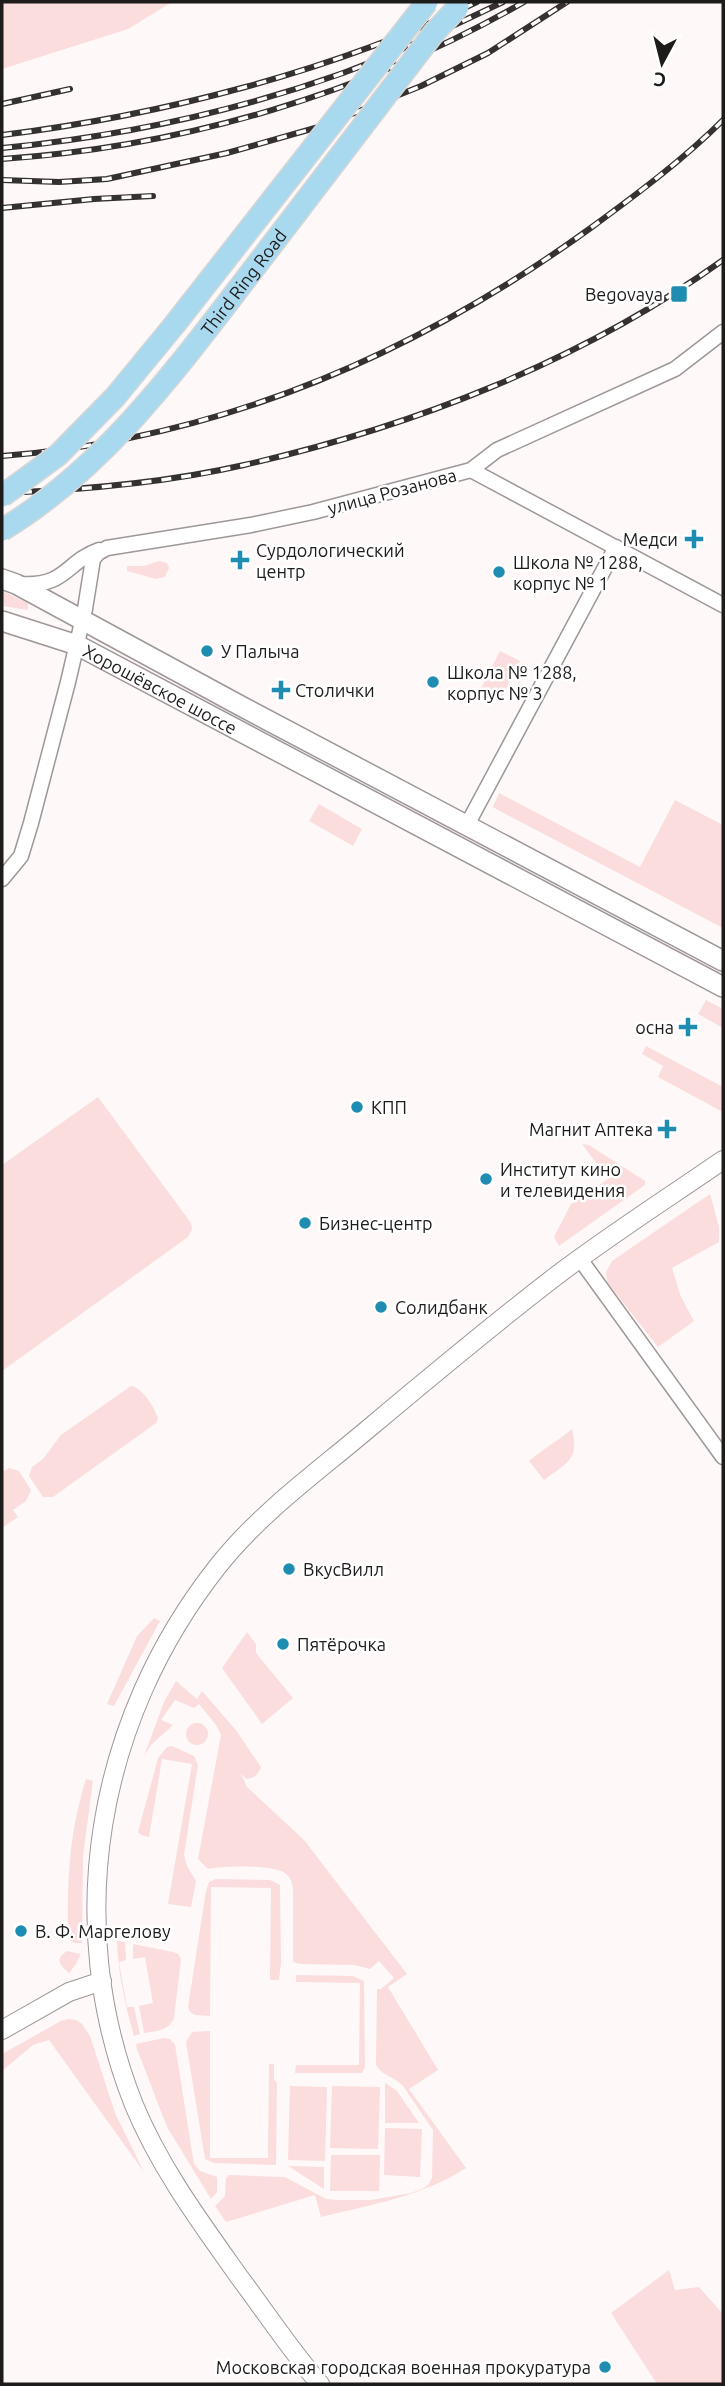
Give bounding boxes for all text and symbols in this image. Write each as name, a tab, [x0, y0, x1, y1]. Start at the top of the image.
north arrow	[627, 28, 697, 98]
text: С	[653, 68, 667, 92]
street label: Third Ring Road	[196, 225, 290, 339]
place label: Begovaya	[585, 284, 663, 304]
marker: Begovaya	[669, 284, 689, 304]
street label: улица Розанова	[325, 464, 459, 518]
place label: Медси	[623, 529, 678, 549]
marker: Медси	[684, 529, 704, 549]
place label: Сурдологический центр	[256, 540, 405, 581]
marker: Сурдологический центр	[230, 550, 250, 570]
place label: Школа № 1288, корпус № 1	[513, 552, 643, 593]
marker: Школа № 1288, корпус № 1	[491, 564, 507, 580]
street label: Хорошёвское шоссе	[80, 640, 240, 738]
place label: У Палыча	[221, 641, 300, 661]
marker: У Палыча	[199, 643, 215, 659]
place label: Школа № 1288, корпус № 3	[447, 662, 577, 703]
marker: Школа № 1288, корпус № 3	[425, 674, 441, 690]
place label: Столички	[295, 680, 375, 700]
marker: Столички	[273, 682, 289, 698]
place label: осна	[635, 1017, 674, 1037]
marker: осна	[680, 1019, 696, 1035]
place label: КПП	[371, 1097, 407, 1117]
marker: КПП	[349, 1099, 365, 1115]
place label: Магнит Аптека	[529, 1119, 653, 1139]
marker: Магнит Аптека	[659, 1121, 675, 1137]
place label: Институт кино и телевидения	[500, 1159, 625, 1200]
marker: Институт кино и телевидения	[478, 1171, 494, 1187]
place label: Бизнес-центр	[319, 1213, 432, 1233]
marker: Бизнес-центр	[297, 1215, 313, 1231]
place label: Солидбанк	[395, 1297, 488, 1317]
marker: Солидбанк	[373, 1299, 389, 1315]
place label: ВкусВилл	[303, 1559, 384, 1579]
marker: ВкусВилл	[281, 1561, 297, 1577]
place label: Пятёрочка	[297, 1634, 386, 1654]
marker: Пятёрочка	[275, 1636, 291, 1652]
place label: В. Ф. Маргелову	[35, 1921, 171, 1941]
marker: В. Ф. Маргелову	[13, 1923, 29, 1939]
place label: Московская городская военная прокуратура	[216, 2357, 591, 2377]
marker: Московская городская военная прокуратура	[597, 2359, 613, 2375]

